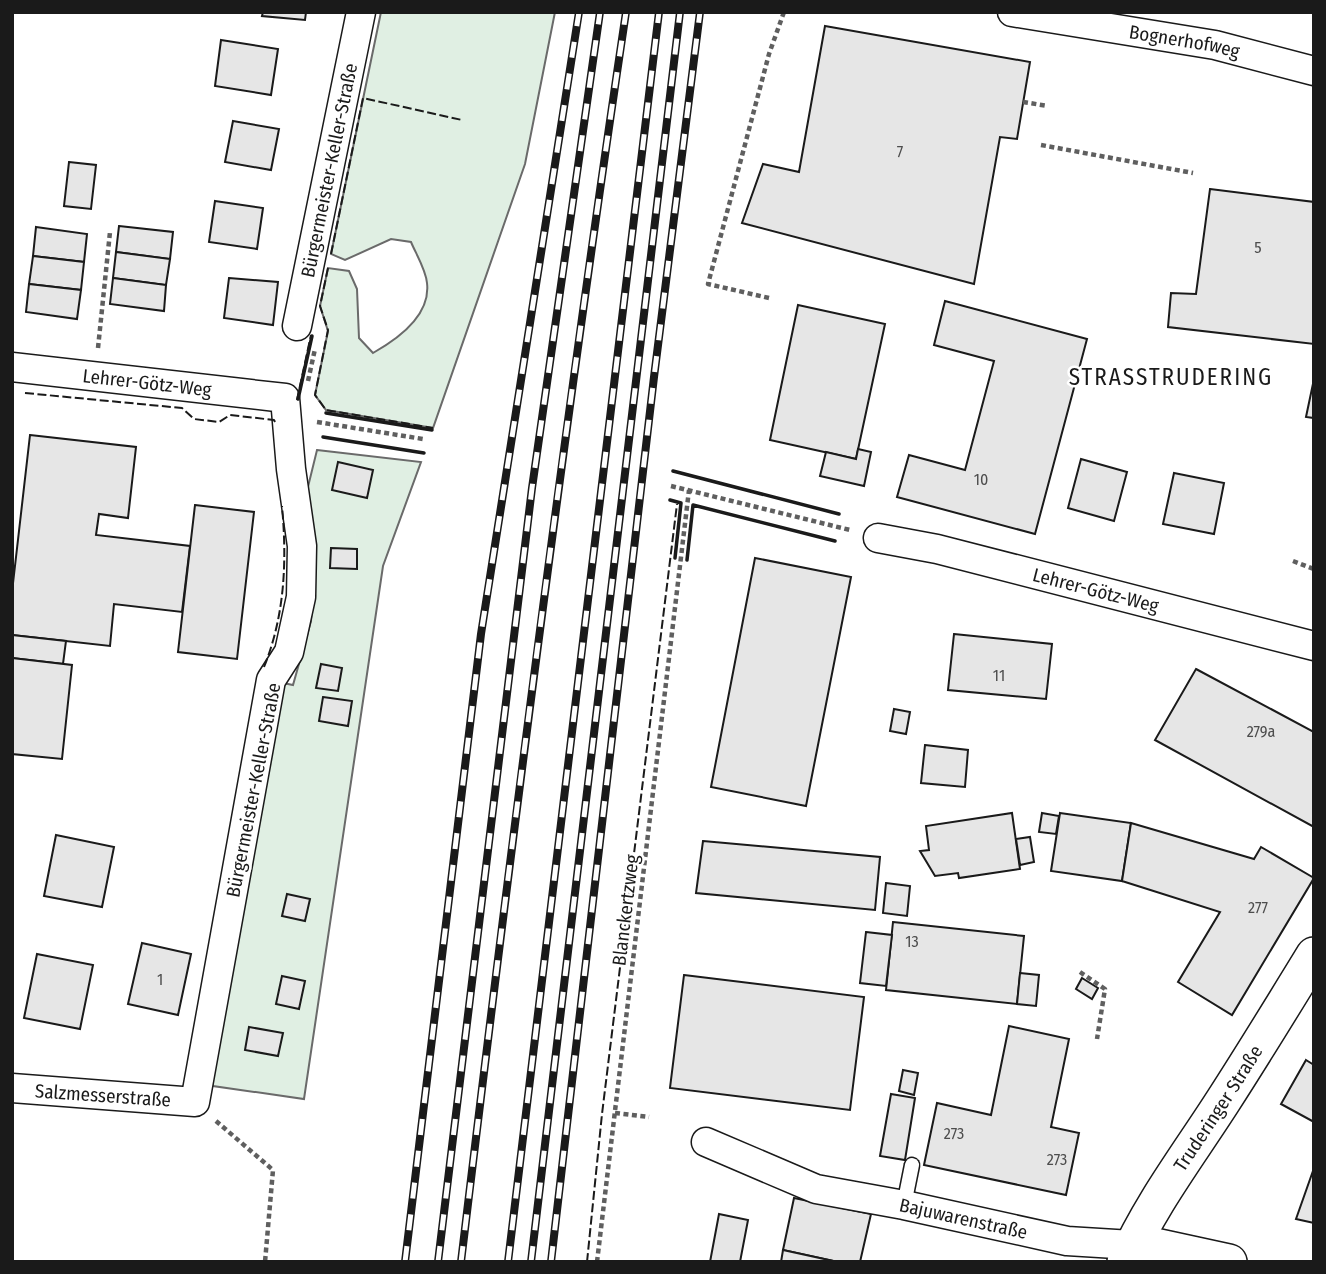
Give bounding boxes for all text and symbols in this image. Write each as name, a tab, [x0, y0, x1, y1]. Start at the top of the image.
street label: Bognerhofweg	[1128, 20, 1242, 63]
street label: Bürgermeister-Keller-Straße	[296, 61, 362, 279]
house number: 7	[897, 142, 904, 161]
house number: 5	[1254, 238, 1262, 257]
district label: STRASSTRUDERING	[1069, 363, 1273, 391]
street label: Lehrer-Götz-Weg	[82, 364, 213, 402]
house number: 10	[974, 470, 988, 489]
street label: Lehrer-Götz-Weg	[1030, 563, 1161, 618]
house number: 11	[993, 666, 1005, 685]
street label: Bürgermeister-Keller-Straße	[221, 681, 286, 899]
house number: 279a	[1247, 722, 1275, 741]
street label: Blanckertzweg	[607, 853, 644, 967]
house number: 277	[1248, 898, 1268, 917]
house number: 13	[905, 932, 919, 951]
house number: 1	[157, 970, 163, 989]
street label: Truderinger Straße	[1169, 1041, 1267, 1176]
street label: Salzmesserstraße	[34, 1079, 172, 1112]
house number: 273	[944, 1124, 964, 1143]
house number: 273	[1047, 1150, 1067, 1169]
street label: Bajuwarenstraße	[897, 1193, 1030, 1244]

